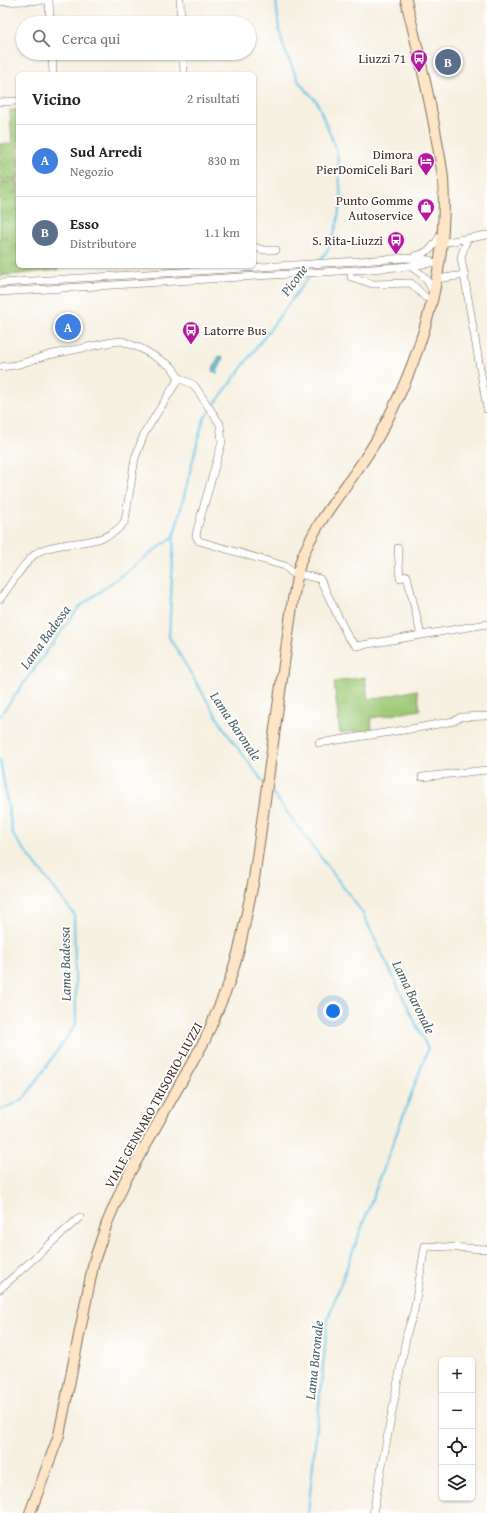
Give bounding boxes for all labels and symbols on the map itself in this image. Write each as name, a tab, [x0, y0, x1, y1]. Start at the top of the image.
pin: B	[435, 47, 461, 77]
bus stop icon: Liuzzi 71	[409, 48, 429, 73]
place label: Liuzzi 71	[359, 49, 406, 68]
place label: Dimora PierDomiCeli Bari	[316, 145, 414, 179]
hotel icon: Dimora PierDomiCeli Bari	[416, 151, 436, 176]
place label: Punto Gomme Autoservice	[336, 191, 413, 225]
shop icon: Punto Gomme Autoservice	[416, 197, 436, 222]
bus stop icon: S. Rita-Liuzzi	[386, 230, 406, 255]
place label: S. Rita-Liuzzi	[312, 231, 383, 250]
water label: Picone	[275, 260, 313, 301]
pin: A	[55, 312, 81, 342]
bus stop icon: Latorre Bus	[181, 320, 201, 345]
place label: Latorre Bus	[204, 321, 267, 340]
water label: Lama Badessa	[14, 600, 75, 674]
water label: Lama Baronale	[205, 687, 267, 765]
water label: Lama Badessa	[54, 926, 76, 1003]
water label: Lama Baronale	[387, 956, 441, 1038]
your location	[323, 1001, 343, 1021]
street label: VIALE GENNARO TRISORIO-LIUZZI	[100, 1019, 207, 1192]
water label: Lama Baronale	[300, 1319, 328, 1402]

